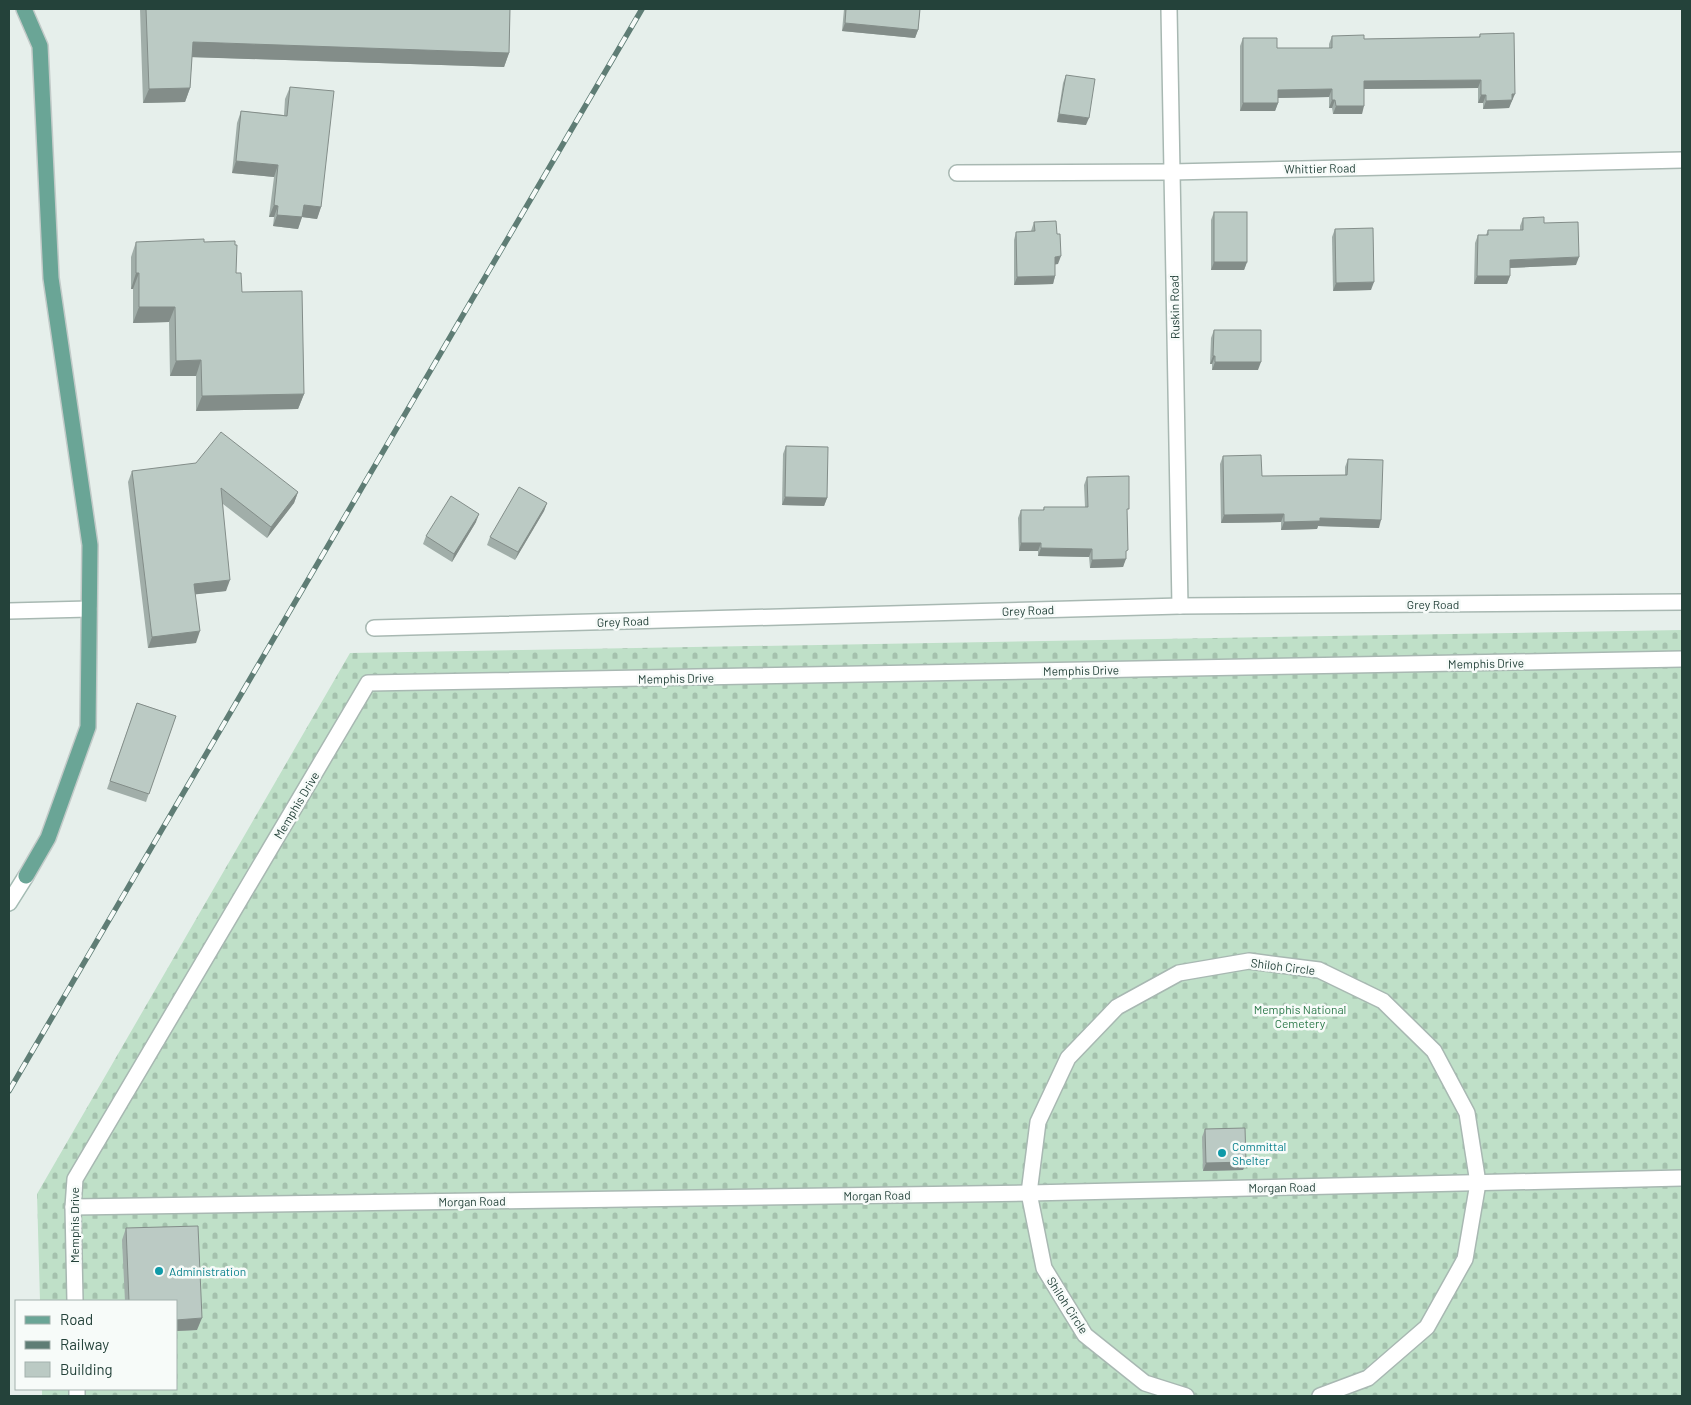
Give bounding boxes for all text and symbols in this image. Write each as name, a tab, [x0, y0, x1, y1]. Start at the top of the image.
street label: Whittier Road	[1284, 160, 1356, 176]
street label: Ruskin Road	[1166, 275, 1182, 339]
street label: Grey Road	[1407, 597, 1459, 611]
street label: Grey Road	[1002, 602, 1054, 618]
street label: Grey Road	[597, 613, 649, 629]
street label: Memphis Drive	[1448, 655, 1524, 671]
street label: Memphis Drive	[1043, 662, 1119, 678]
street label: Memphis Drive	[638, 670, 714, 686]
street label: Memphis Drive	[270, 769, 322, 841]
street label: Shiloh Circle	[1250, 955, 1316, 977]
park label: Memphis National Cemetery	[1254, 1002, 1346, 1030]
place label: Committal Shelter	[1232, 1139, 1286, 1167]
marker: Committal Shelter	[1216, 1147, 1228, 1159]
street label: Morgan Road	[1248, 1179, 1316, 1195]
street label: Memphis Drive	[67, 1187, 81, 1263]
street label: Morgan Road	[843, 1187, 911, 1203]
street label: Morgan Road	[438, 1193, 506, 1209]
place label: Administration	[169, 1264, 246, 1278]
marker: Administration	[153, 1265, 165, 1277]
street label: Shiloh Circle	[1044, 1274, 1092, 1336]
legend	[15, 1300, 178, 1390]
text: Road	[60, 1310, 93, 1328]
text: Railway	[60, 1335, 109, 1353]
text: Building	[60, 1360, 113, 1378]

